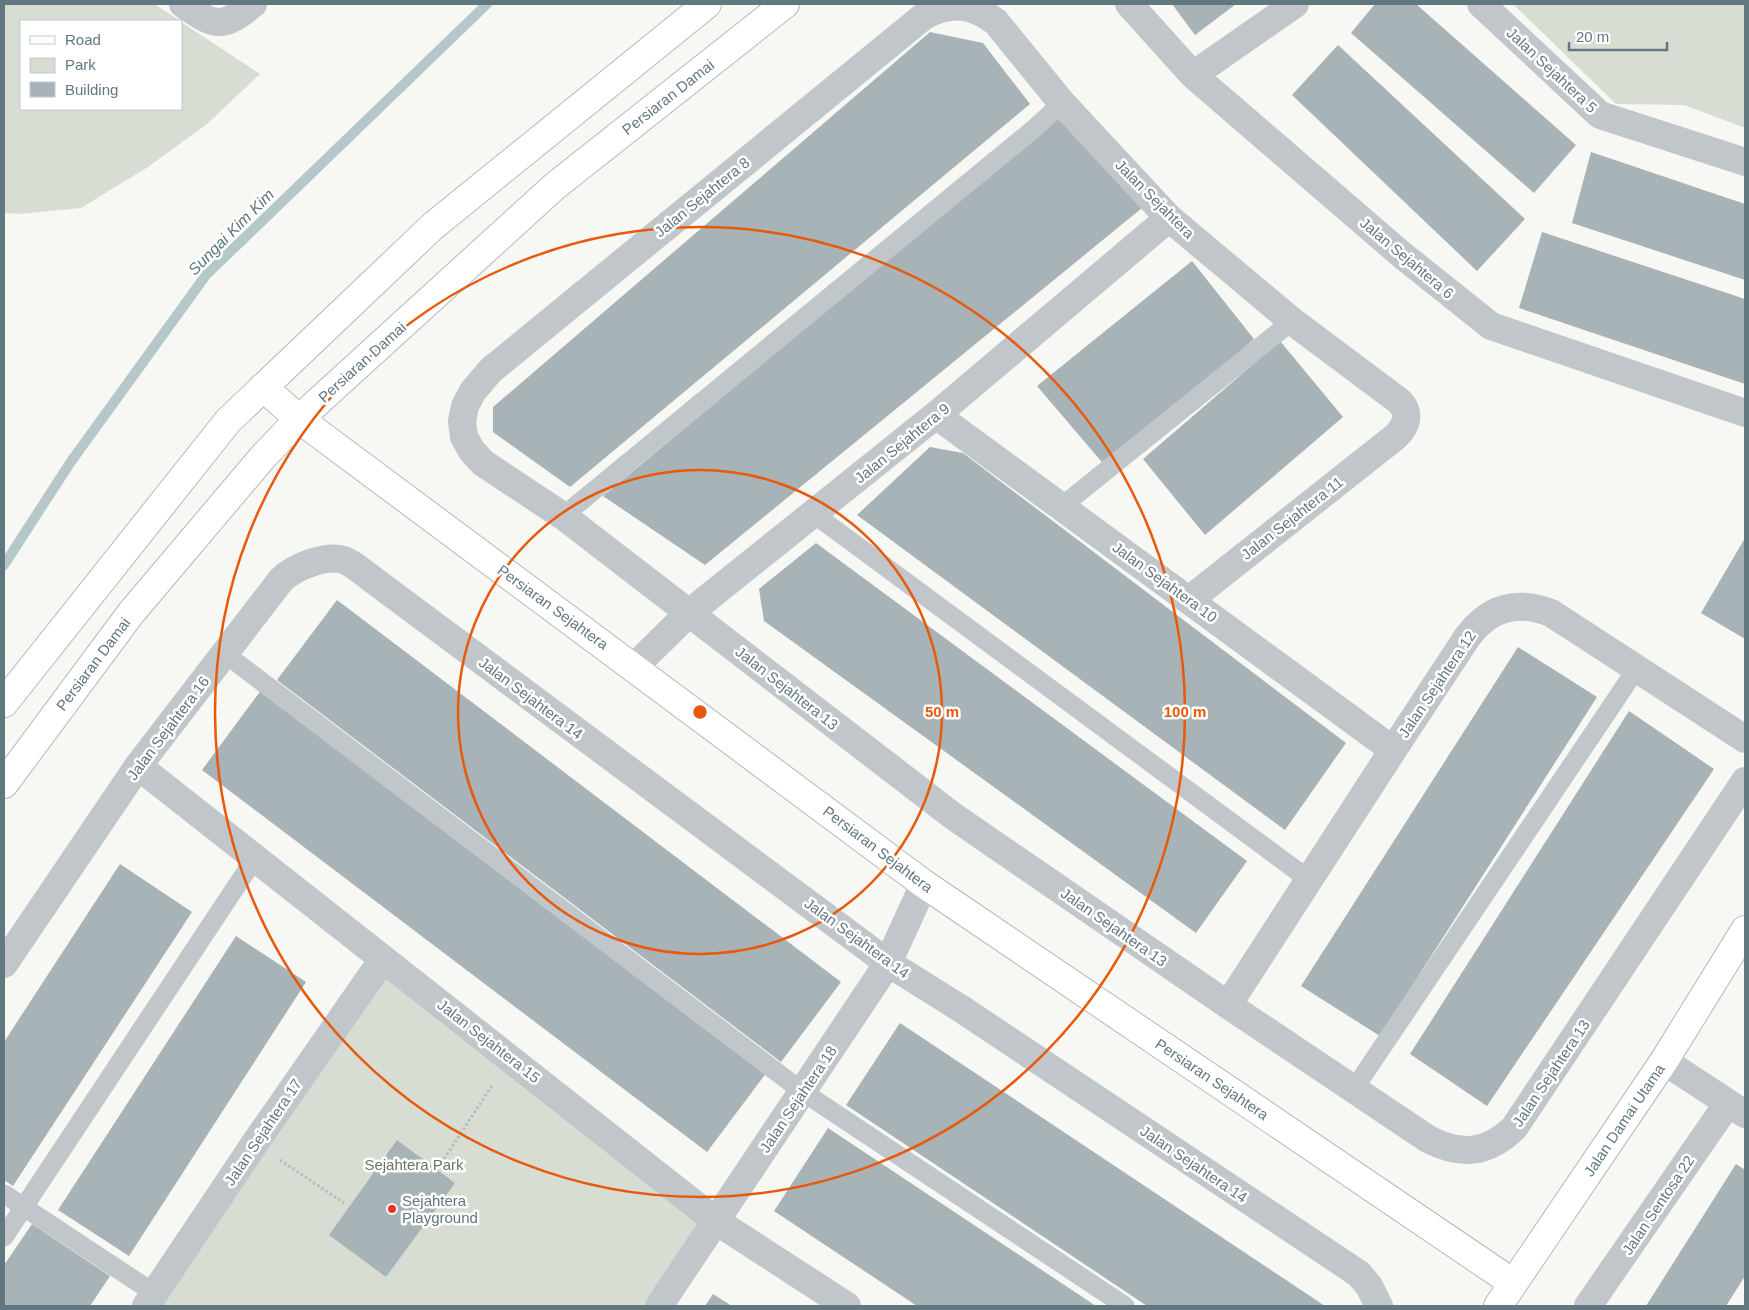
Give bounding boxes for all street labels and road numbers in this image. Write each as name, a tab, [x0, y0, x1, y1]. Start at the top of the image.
street label: Jalan Sejahtera 5	[1504, 24, 1600, 116]
street label: Persiaran Damai	[619, 56, 717, 138]
street label: Jalan Sejahtera 8	[651, 154, 753, 240]
street label: Jalan Sejahtera	[1112, 156, 1198, 242]
street label: Jalan Sejahtera 6	[1357, 214, 1457, 302]
street label: Persiaran Damai	[315, 318, 409, 406]
street label: Jalan Sejahtera 9	[851, 400, 953, 486]
street label: Jalan Sejahtera 11	[1238, 473, 1346, 563]
street label: Jalan Sejahtera 10	[1109, 538, 1221, 626]
street label: Persiaran Sejahtera	[494, 561, 612, 653]
street label: Persiaran Damai	[53, 614, 133, 714]
street label: Jalan Sejahtera 12	[1395, 627, 1479, 741]
street label: Jalan Sejahtera 13	[732, 643, 842, 733]
street label: Jalan Sejahtera 14	[476, 654, 586, 742]
street label: Jalan Sejahtera 16	[124, 673, 212, 783]
street label: Persiaran Sejahtera	[820, 802, 937, 896]
street label: Jalan Sejahtera 13	[1058, 884, 1170, 970]
street label: Jalan Sejahtera 14	[801, 894, 913, 982]
street label: Jalan Sejahtera 15	[434, 996, 544, 1086]
street label: Jalan Sejahtera 13	[1509, 1016, 1593, 1130]
street label: Persiaran Sejahtera	[1152, 1035, 1272, 1123]
street label: Jalan Sejahtera 18	[756, 1042, 840, 1156]
street label: Jalan Damai Utama	[1580, 1060, 1668, 1179]
street label: Jalan Sejahtera 17	[221, 1075, 305, 1189]
street label: Jalan Sejahtera 14	[1137, 1122, 1251, 1206]
street label: Jalan Sentosa 22	[1619, 1152, 1697, 1258]

